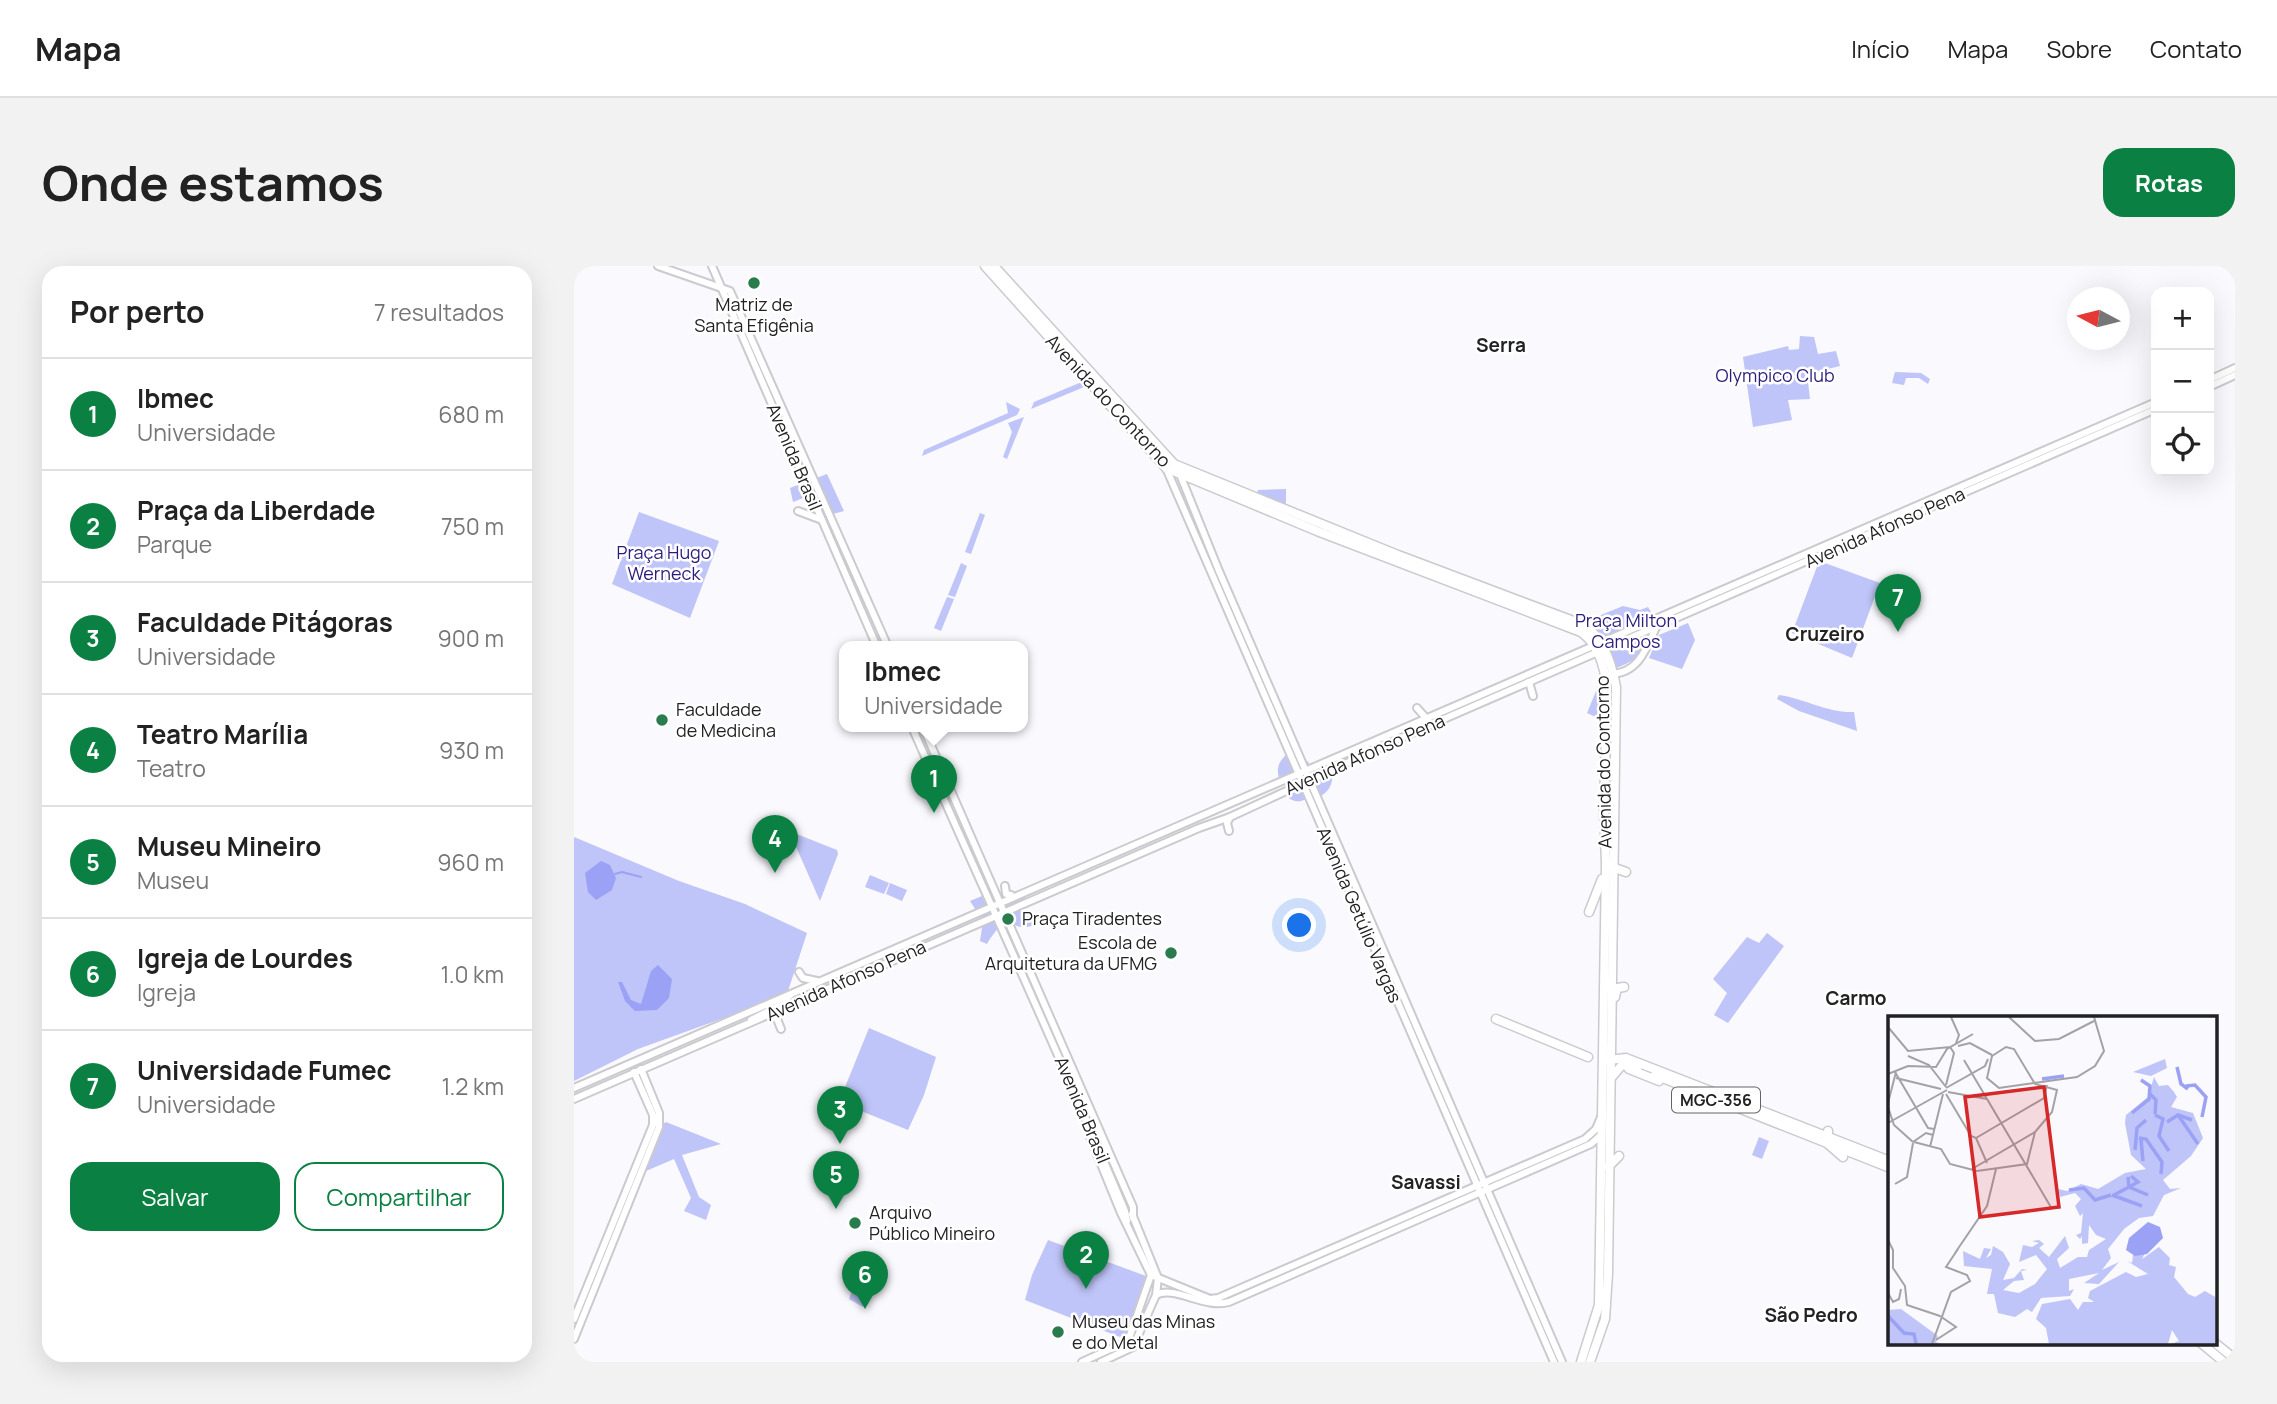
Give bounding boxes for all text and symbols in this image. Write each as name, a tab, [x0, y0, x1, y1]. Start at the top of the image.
text: Mapa	[35, 26, 122, 71]
text: Início	[1851, 32, 1909, 65]
text: Mapa	[1947, 32, 2008, 65]
text: Sobre	[2046, 32, 2112, 65]
text: Contato	[2150, 32, 2242, 65]
button: Rotas	[2103, 148, 2235, 217]
text: Onde estamos	[42, 149, 384, 216]
marker: Matriz de Santa Efigênia	[746, 275, 762, 291]
north arrow	[2067, 287, 2130, 350]
map controls	[2151, 287, 2214, 476]
button: +	[2151, 287, 2214, 350]
text: Por perto	[70, 291, 205, 332]
place label: Matriz de Santa Efigênia	[694, 292, 814, 337]
text: 7 resultados	[374, 296, 504, 328]
street label: Avenida do Contorno	[1041, 329, 1177, 472]
district label: Serra	[1476, 332, 1526, 358]
button: −	[2151, 350, 2214, 413]
park label: Olympico Club	[1715, 363, 1835, 387]
text: Ibmec	[137, 380, 214, 416]
text: 1	[88, 398, 98, 430]
text: 680 m	[438, 398, 504, 430]
street label: Avenida Brasil	[762, 399, 828, 514]
button: locate	[2151, 413, 2214, 476]
text: Universidade	[137, 416, 276, 448]
street label: Avenida Afonso Pena	[1801, 481, 1968, 573]
text: Praça da Liberdade	[137, 492, 375, 528]
text: 2	[86, 510, 100, 542]
text: 750 m	[441, 510, 504, 542]
text: Parque	[137, 528, 212, 560]
park label: Praça Hugo Werneck	[617, 540, 711, 585]
pin: 7	[1875, 574, 1921, 632]
text: Faculdade Pitágoras	[137, 604, 393, 640]
park label: Praça Milton Campos	[1575, 608, 1677, 653]
district label: Cruzeiro	[1786, 621, 1864, 647]
text: 3	[86, 622, 100, 654]
text: 900 m	[438, 622, 504, 654]
text: Universidade	[137, 640, 276, 672]
popup	[839, 641, 1028, 732]
text: Ibmec	[864, 653, 941, 689]
street label: Avenida do Contorno	[1589, 675, 1617, 849]
text: Universidade	[864, 689, 1003, 721]
place label: Faculdade de Medicina	[676, 697, 776, 742]
street label: Avenida Afonso Pena	[1281, 708, 1448, 800]
marker: Faculdade de Medicina	[654, 712, 670, 728]
text: Teatro Marília	[137, 716, 308, 752]
text: 4	[86, 734, 100, 766]
text: 930 m	[439, 734, 504, 766]
text: Teatro	[137, 752, 206, 784]
pin: 1	[911, 755, 957, 813]
pin: 4	[752, 815, 798, 873]
street label: Avenida Getúlio Vargas	[1312, 823, 1408, 1006]
text: Museu Mineiro	[137, 828, 321, 864]
text: 5	[86, 846, 100, 878]
text: 960 m	[437, 846, 504, 878]
text: Museu	[137, 864, 209, 896]
place label: Praça Tiradentes	[1022, 906, 1162, 930]
your location	[1282, 908, 1316, 942]
marker: Praça Tiradentes	[1000, 911, 1016, 927]
place label: Escola de Arquitetura da UFMG	[985, 930, 1157, 975]
street label: Avenida Afonso Pena	[762, 934, 929, 1026]
text: Igreja de Lourdes	[137, 940, 353, 976]
marker: Escola de Arquitetura da UFMG	[1163, 945, 1179, 961]
text: 6	[86, 958, 100, 990]
text: 1.0 km	[441, 958, 504, 990]
text: Igreja	[137, 976, 196, 1008]
district label: Carmo	[1825, 985, 1887, 1011]
inset map	[1888, 1016, 2218, 1344]
text: Universidade Fumec	[137, 1052, 392, 1088]
street label: Avenida Brasil	[1050, 1052, 1116, 1167]
text: 7	[87, 1070, 99, 1102]
text: 1.2 km	[441, 1070, 504, 1102]
pin: 3	[817, 1086, 863, 1144]
road number: MGC-356	[1672, 1087, 1760, 1112]
text: Universidade	[137, 1088, 276, 1120]
pin: 5	[813, 1151, 859, 1209]
button: Salvar	[70, 1162, 280, 1231]
button: Compartilhar	[294, 1162, 504, 1231]
district label: Savassi	[1391, 1169, 1461, 1195]
place label: Arquivo Público Mineiro	[869, 1200, 995, 1245]
marker: Arquivo Público Mineiro	[847, 1215, 863, 1231]
pin: 2	[1063, 1231, 1109, 1289]
pin: 6	[842, 1251, 888, 1309]
district label: São Pedro	[1764, 1302, 1858, 1328]
place label: Museu das Minas e do Metal	[1072, 1309, 1215, 1354]
marker: Museu das Minas e do Metal	[1050, 1324, 1066, 1340]

